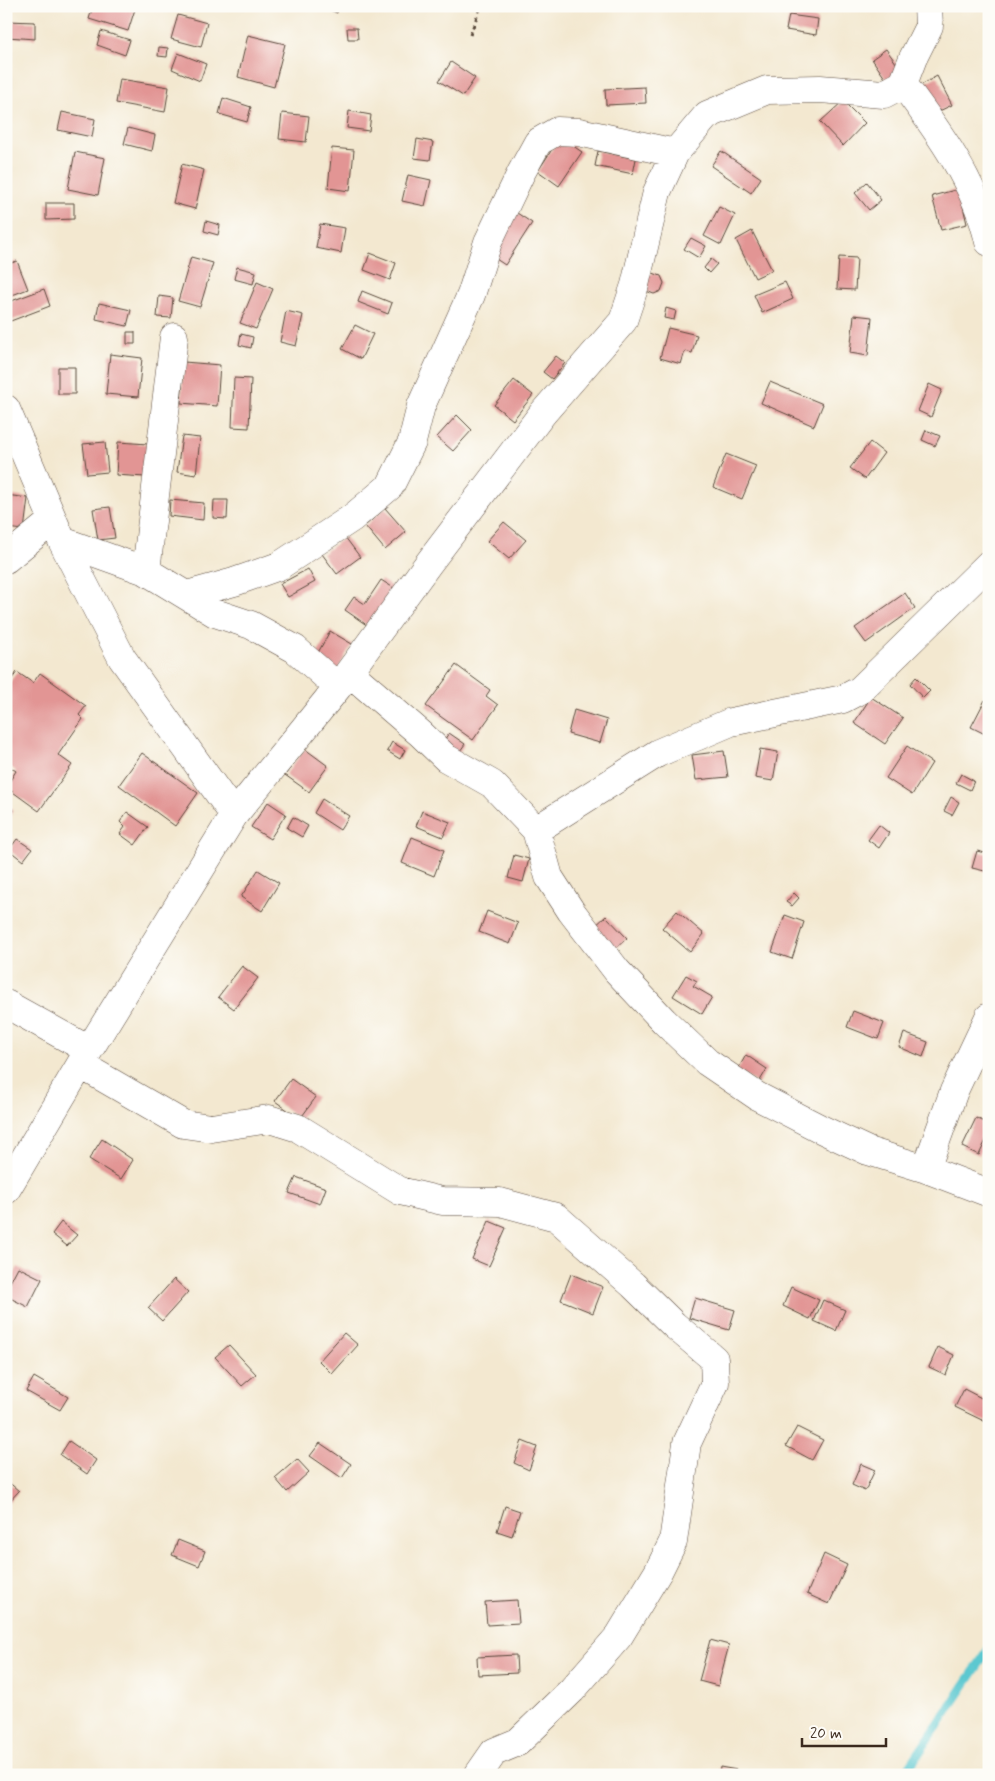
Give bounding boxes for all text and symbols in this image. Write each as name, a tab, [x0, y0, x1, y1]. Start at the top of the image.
scale bar	[802, 1716, 886, 1748]
text: 20 m	[810, 1724, 842, 1744]

